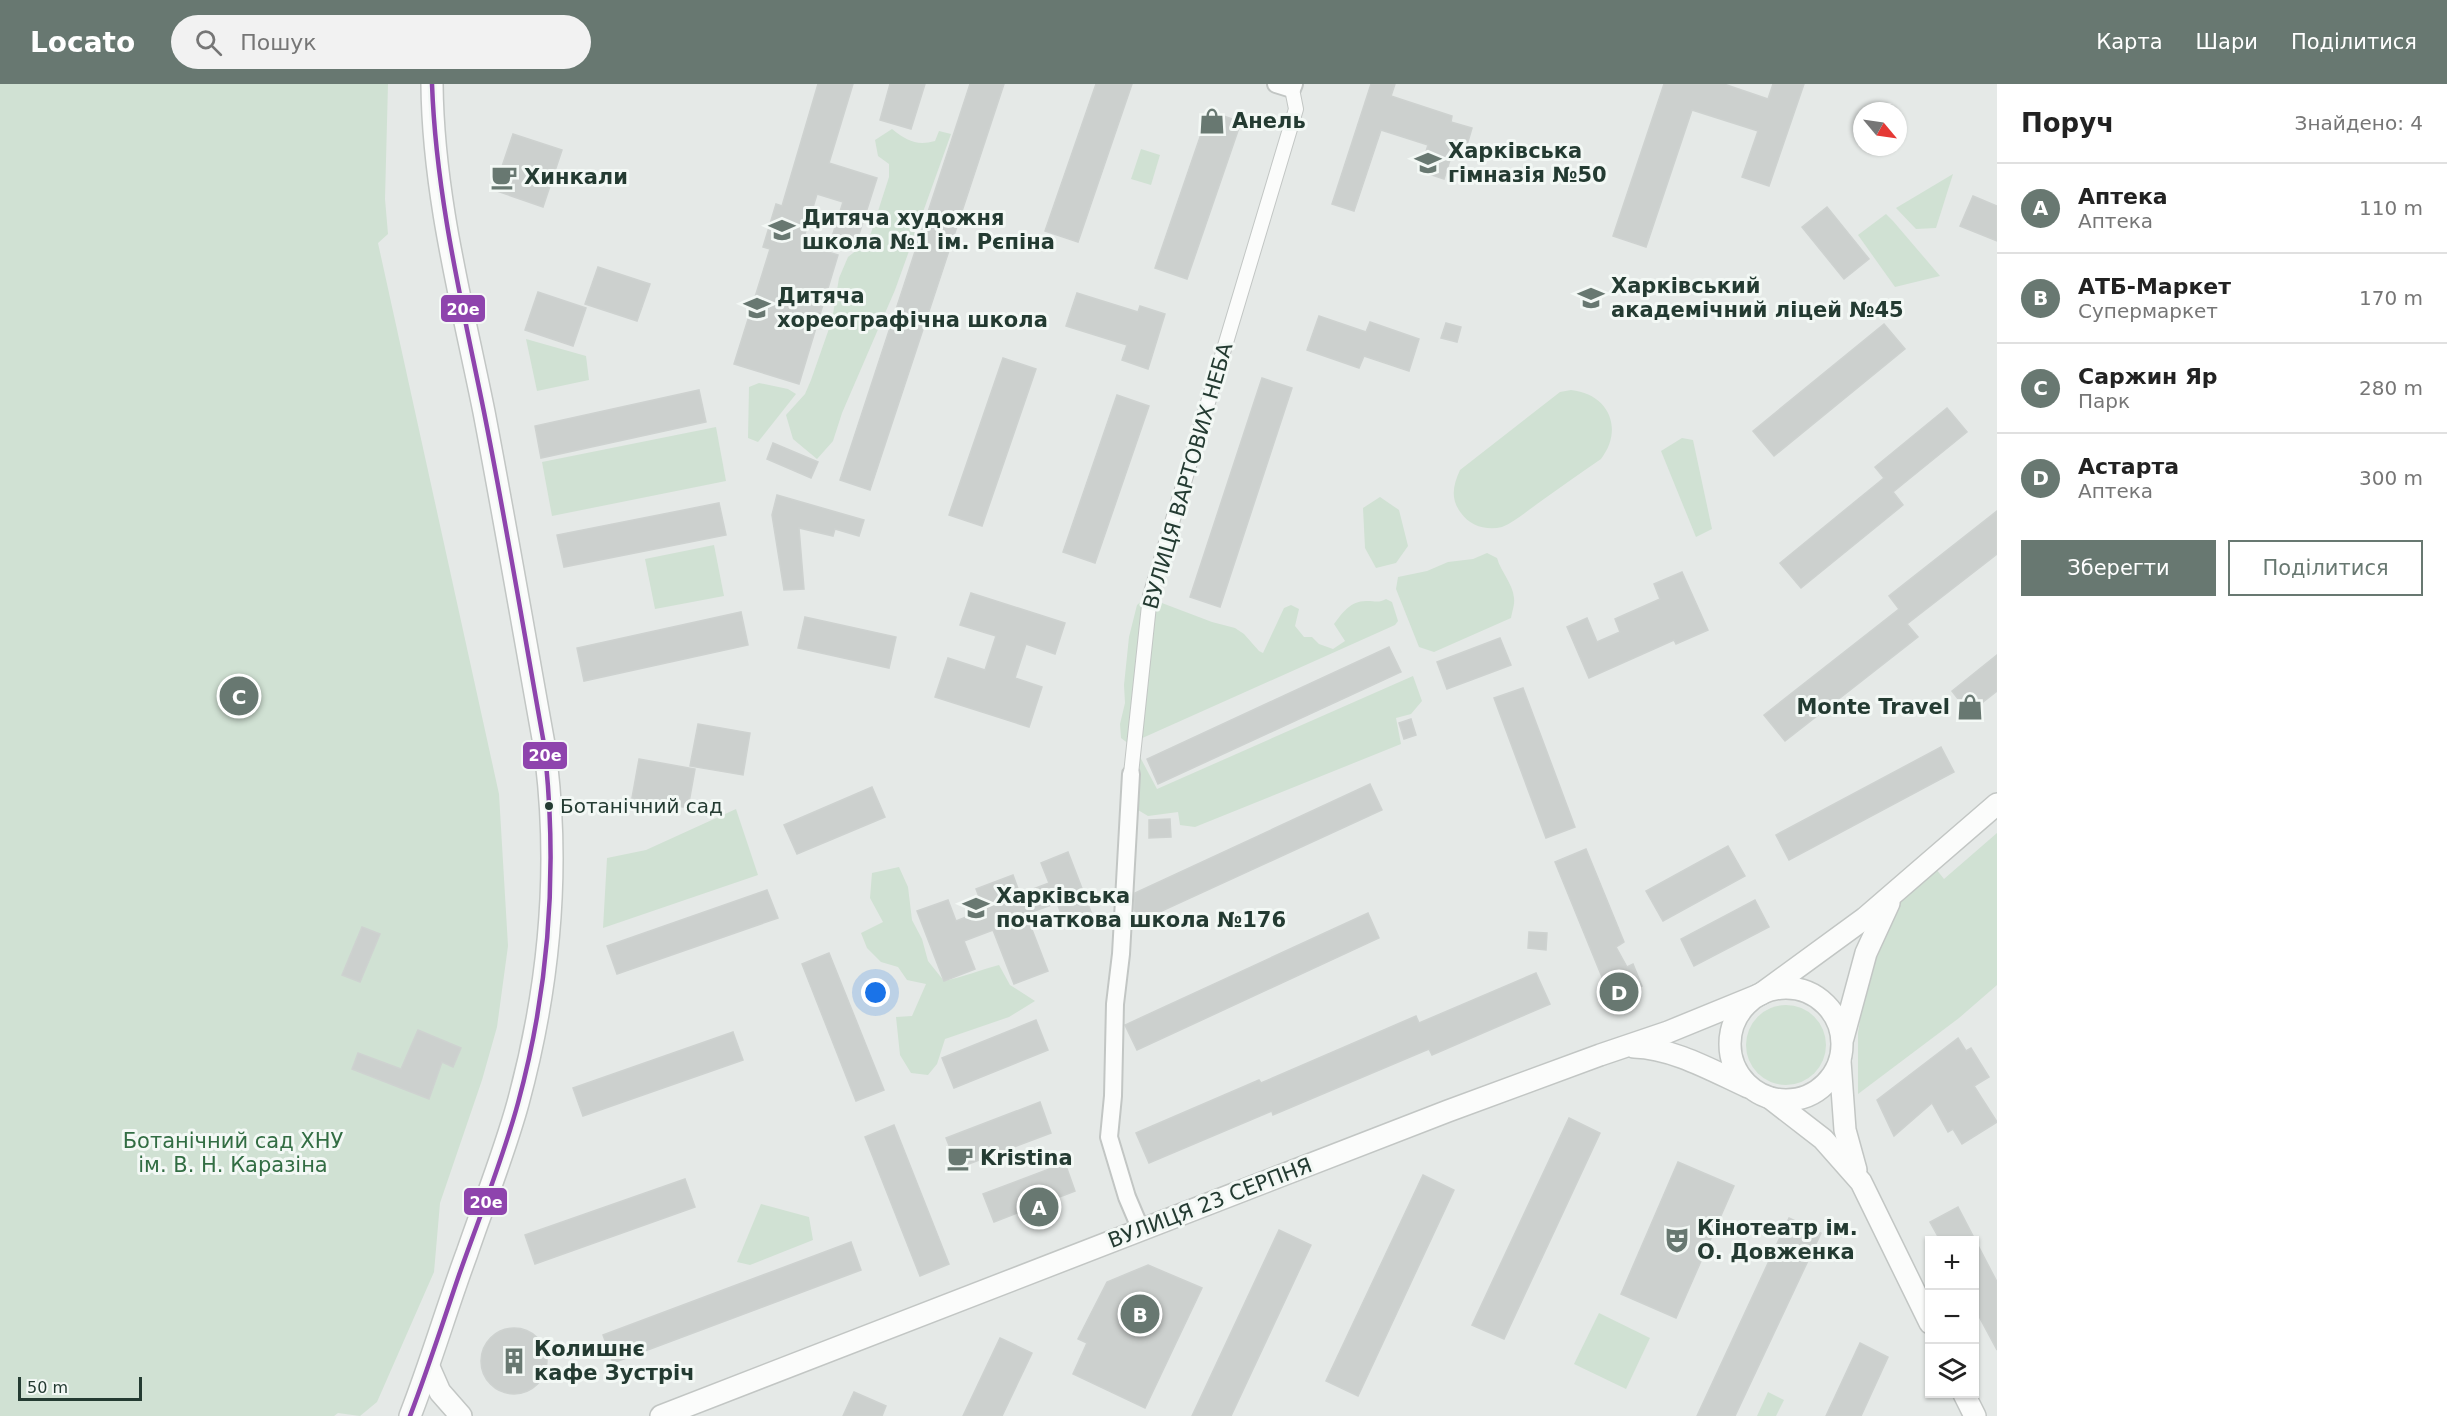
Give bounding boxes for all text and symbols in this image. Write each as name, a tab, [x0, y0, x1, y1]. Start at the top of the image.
search box	[171, 15, 591, 69]
text: Locato	[30, 26, 135, 59]
icon: search	[192, 26, 225, 59]
text: Пошук	[240, 30, 317, 55]
text: Карта	[2096, 30, 2163, 54]
text: Шари	[2196, 30, 2258, 54]
text: Поділитися	[2291, 30, 2417, 54]
north arrow	[1853, 102, 1907, 156]
shop icon: Анель	[1197, 106, 1227, 136]
text: Поруч	[2021, 108, 2114, 138]
place label: Анель	[1232, 109, 1306, 133]
text: Знайдено: 4	[2295, 111, 2423, 135]
place label: Харківська гімназія №50	[1448, 139, 1607, 187]
school or university icon: Харківська гімназія №50	[1413, 148, 1443, 178]
cafe icon: Хинкали	[489, 162, 519, 192]
place label: Хинкали	[524, 165, 628, 189]
text: Аптека	[2078, 184, 2168, 209]
text: A	[2033, 196, 2048, 220]
text: 110 m	[2359, 196, 2423, 220]
place label: Дитяча художня школа №1 ім. Рєпіна	[802, 206, 1055, 254]
text: Аптека	[2078, 209, 2153, 233]
school or university icon: Дитяча художня школа №1 ім. Рєпіна	[767, 215, 797, 245]
place label: Харківський академічний ліцей №45	[1611, 274, 1904, 322]
text: АТБ-Маркет	[2078, 274, 2231, 299]
school or university icon: Харківський академічний ліцей №45	[1576, 283, 1606, 313]
place label: Дитяча хореографічна школа	[777, 284, 1048, 332]
text: B	[2033, 286, 2048, 310]
text: 170 m	[2359, 286, 2423, 310]
school or university icon: Дитяча хореографічна школа	[742, 293, 772, 323]
line badge: 20е	[440, 294, 486, 323]
text: Супермаркет	[2078, 299, 2218, 323]
text: 20е	[446, 300, 480, 319]
street label: ВУЛИЦЯ ВАРТОВИХ НЕБА	[1138, 339, 1238, 612]
text: Саржин Яр	[2078, 364, 2218, 389]
text: C	[2033, 376, 2048, 400]
text: 280 m	[2359, 376, 2423, 400]
text: Парк	[2078, 389, 2130, 413]
text: Астарта	[2078, 454, 2179, 479]
text: D	[2032, 466, 2049, 490]
text: 300 m	[2359, 466, 2423, 490]
text: Аптека	[2078, 479, 2153, 503]
button: Зберегти	[2021, 540, 2216, 596]
button: Поділитися	[2228, 540, 2423, 596]
pin: C	[220, 674, 258, 718]
shop icon: Monte Travel	[1955, 692, 1985, 722]
place label: Monte Travel	[1796, 695, 1950, 719]
line badge: 20е	[522, 741, 568, 770]
text: 20е	[528, 746, 562, 765]
place label: Ботанічний сад	[560, 794, 723, 818]
marker: Ботанічний сад	[543, 800, 555, 812]
place label: Харківська початкова школа №176	[996, 884, 1286, 932]
school or university icon: Харківська початкова школа №176	[961, 893, 991, 923]
pin: D	[1600, 970, 1638, 1014]
your location	[861, 978, 890, 1007]
park label: Ботанічний сад ХНУ ім. В. Н. Каразіна	[123, 1129, 344, 1177]
cafe icon: Kristina	[945, 1143, 975, 1173]
place label: Kristina	[980, 1146, 1073, 1170]
street label: ВУЛИЦЯ 23 СЕРПНЯ	[1105, 1153, 1315, 1253]
pin: A	[1020, 1184, 1058, 1230]
line badge: 20е	[463, 1187, 508, 1216]
text: 20е	[469, 1193, 503, 1212]
place label: Кінотеатр ім. О. Довженка	[1697, 1216, 1858, 1264]
theatre icon: Кінотеатр ім. О. Довженка	[1662, 1225, 1692, 1255]
map controls	[1925, 1236, 1979, 1398]
button: +	[1925, 1236, 1979, 1290]
button: −	[1925, 1290, 1979, 1344]
pin: B	[1120, 1292, 1160, 1336]
place label: Колишнє кафе Зустріч	[534, 1337, 695, 1385]
button: layers	[1925, 1344, 1979, 1398]
building icon: Колишнє кафе Зустріч	[499, 1346, 529, 1376]
scale bar	[18, 1374, 142, 1402]
text: 50 m	[27, 1378, 68, 1397]

